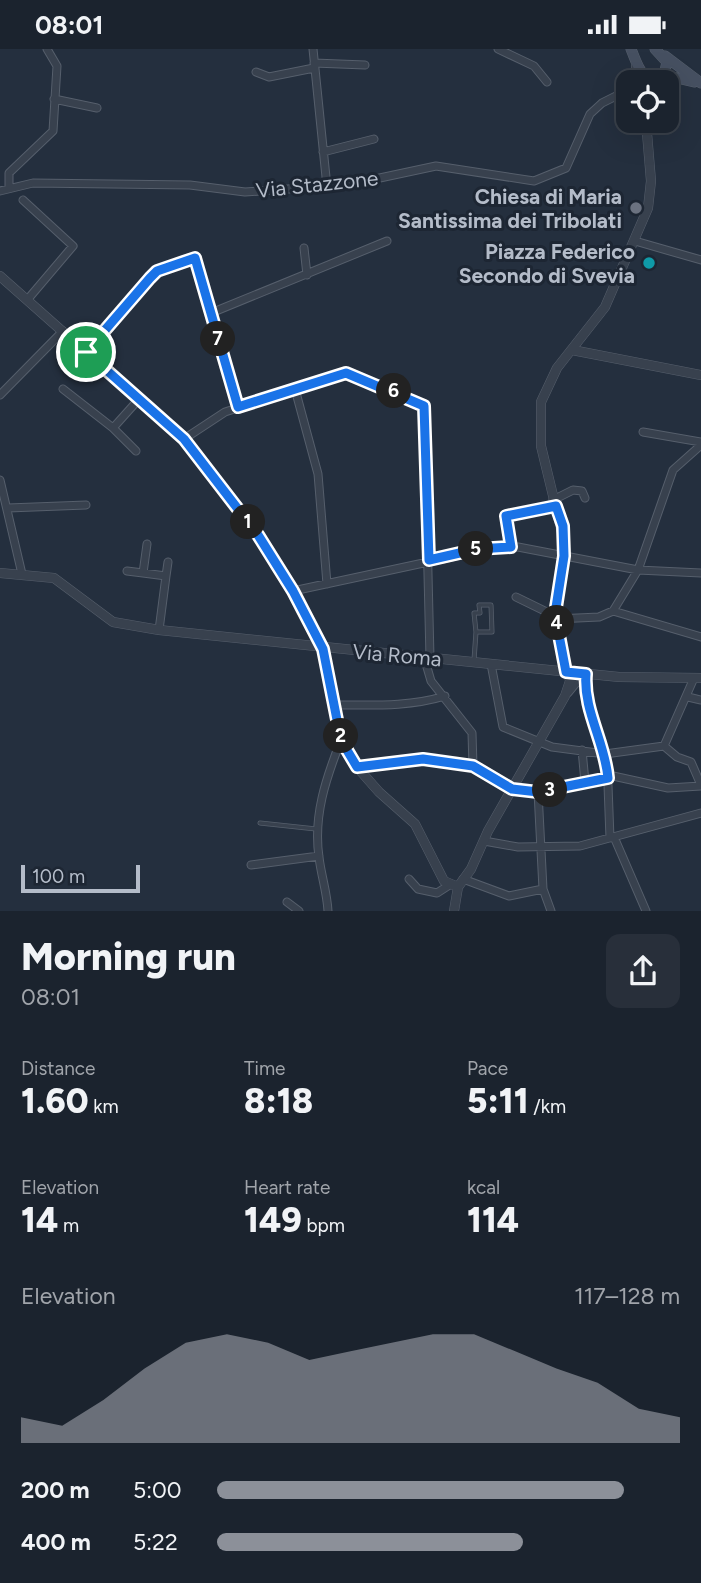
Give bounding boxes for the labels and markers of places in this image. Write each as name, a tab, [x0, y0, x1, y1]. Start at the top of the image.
place label: Chiesa di Maria Santissima dei Tribolati	[398, 184, 622, 233]
marker: Chiesa di Maria Santissima dei Tribolati	[628, 200, 644, 216]
place label: Piazza Federico Secondo di Svevia	[459, 239, 635, 288]
marker: Piazza Federico Secondo di Svevia	[641, 255, 657, 271]
pin: 7	[200, 321, 235, 357]
pin	[56, 322, 116, 382]
pin: 6	[376, 373, 412, 409]
pin: 1	[230, 505, 266, 539]
pin: 5	[458, 531, 494, 567]
pin: 4	[540, 605, 574, 641]
pin: 2	[324, 719, 358, 753]
pin: 3	[532, 773, 568, 807]

